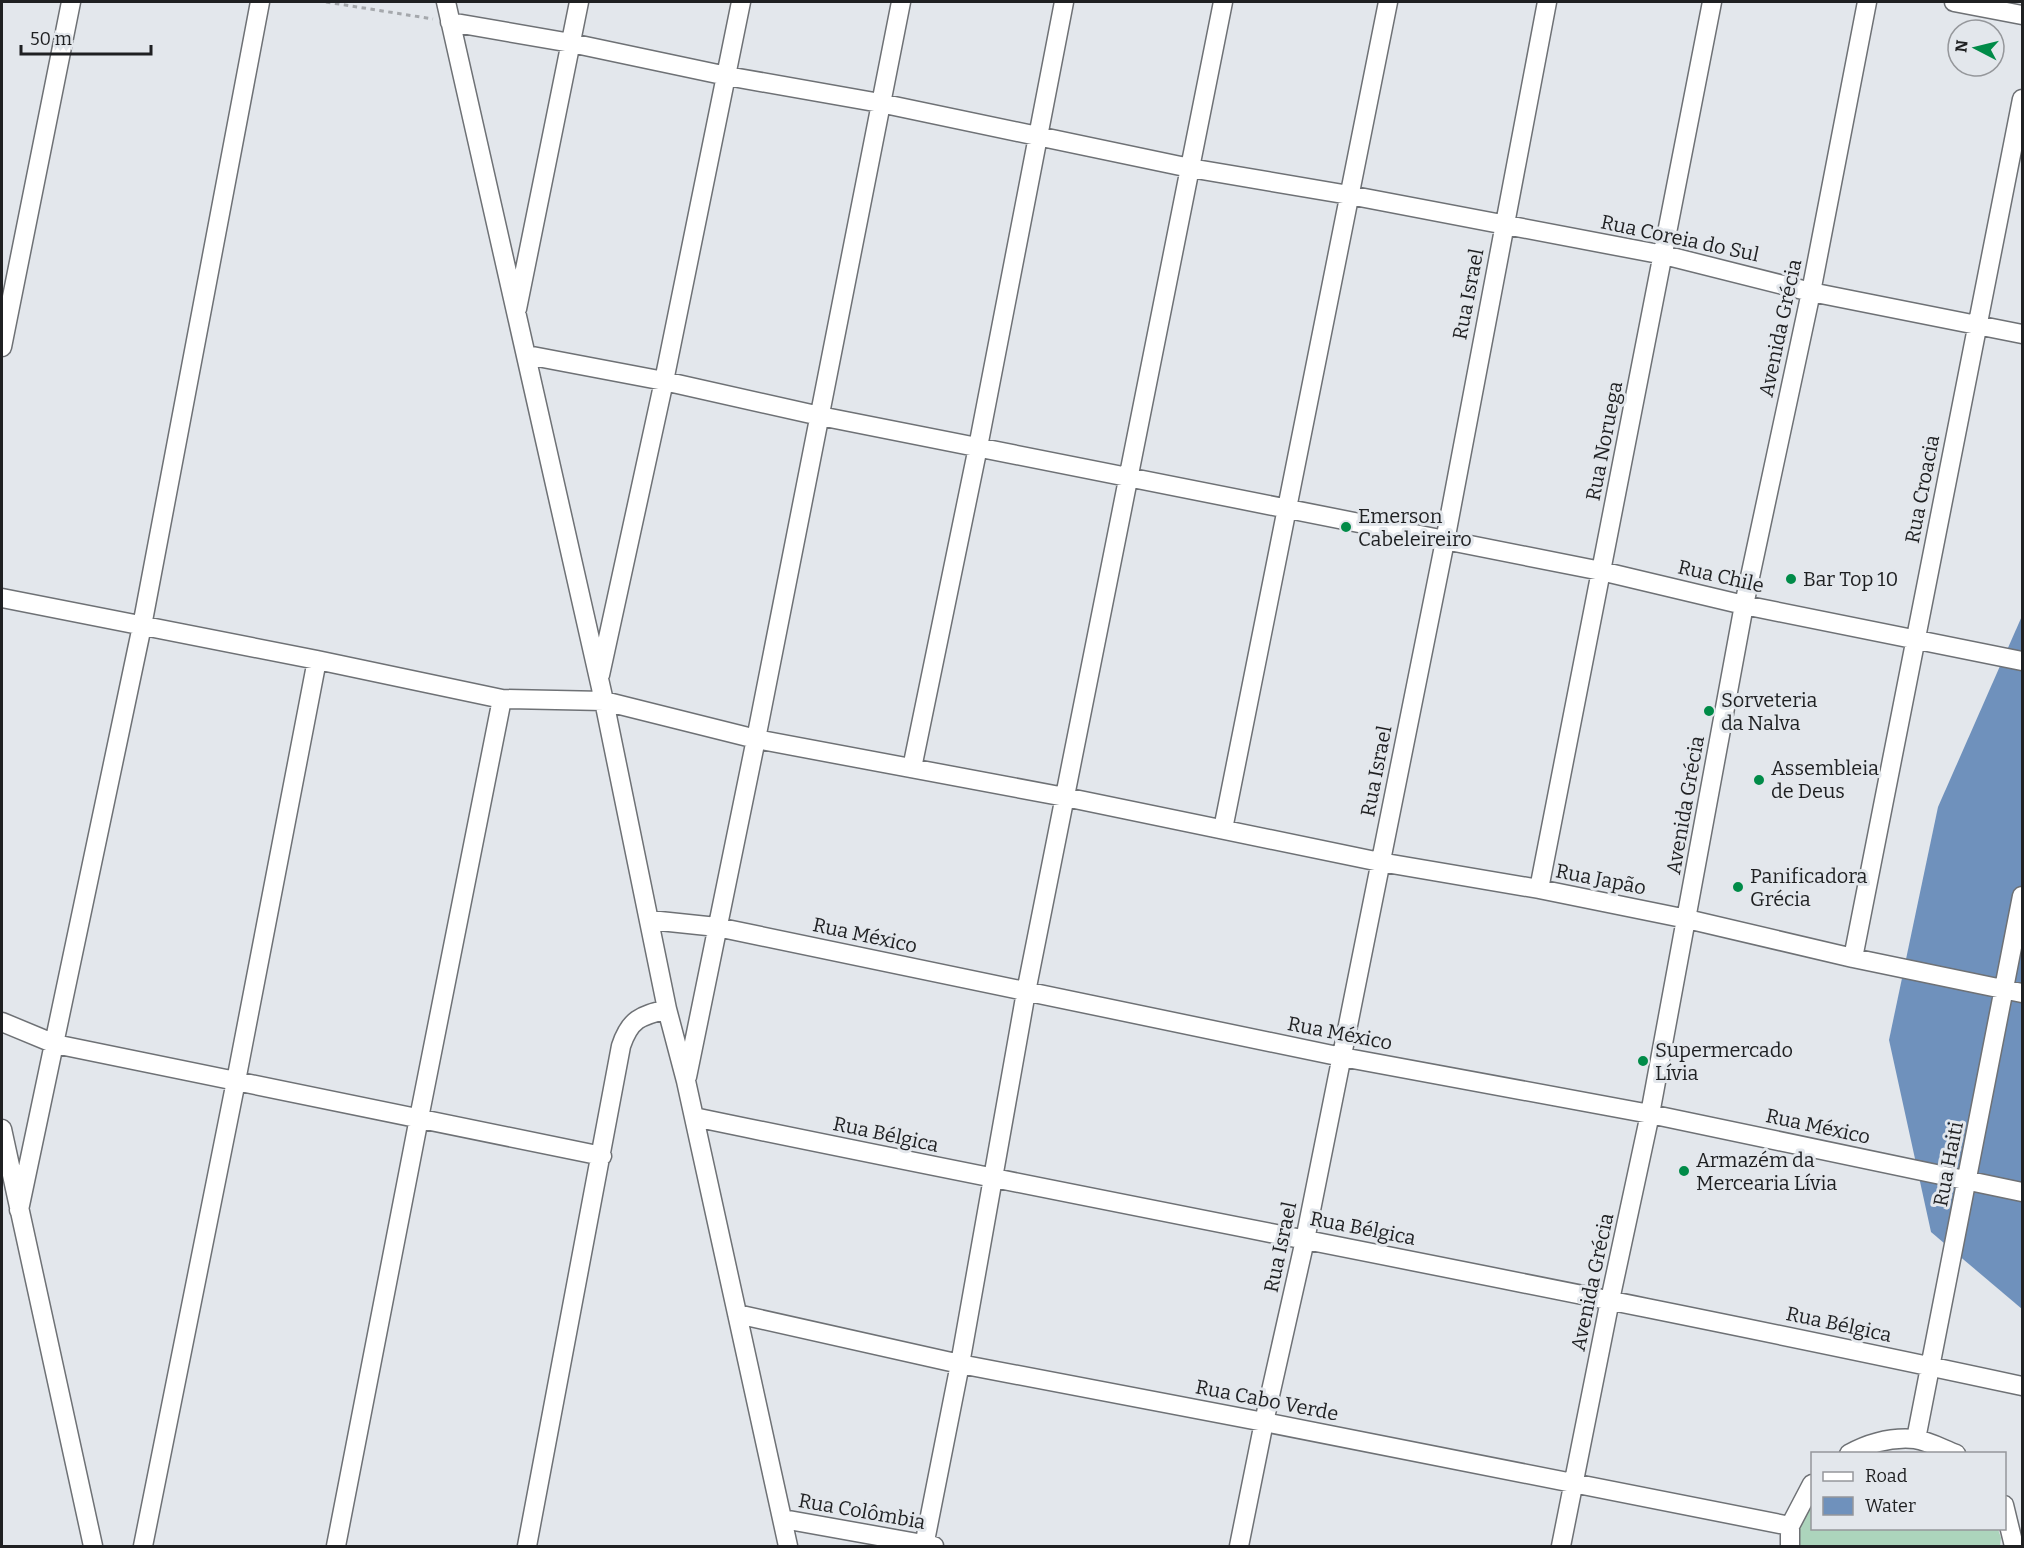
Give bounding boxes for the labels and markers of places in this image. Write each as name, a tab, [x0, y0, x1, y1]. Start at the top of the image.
place label: Emerson Cabeleireiro	[1358, 504, 1472, 551]
marker: Emerson Cabeleireiro	[1339, 520, 1353, 534]
place label: Bar Top 10	[1803, 567, 1898, 591]
marker: Bar Top 10	[1784, 572, 1798, 586]
place label: Sorveteria da Nalva	[1721, 688, 1817, 735]
marker: Sorveteria da Nalva	[1702, 704, 1716, 718]
place label: Assembleia de Deus	[1771, 756, 1879, 803]
marker: Assembleia de Deus	[1752, 773, 1766, 787]
place label: Panificadora Grécia	[1750, 864, 1868, 911]
marker: Panificadora Grécia	[1731, 880, 1745, 894]
place label: Supermercado Lívia	[1655, 1038, 1793, 1085]
marker: Supermercado Lívia	[1636, 1054, 1650, 1068]
place label: Armazém da Mercearia Lívia	[1696, 1148, 1837, 1195]
marker: Armazém da Mercearia Lívia	[1677, 1164, 1691, 1178]

